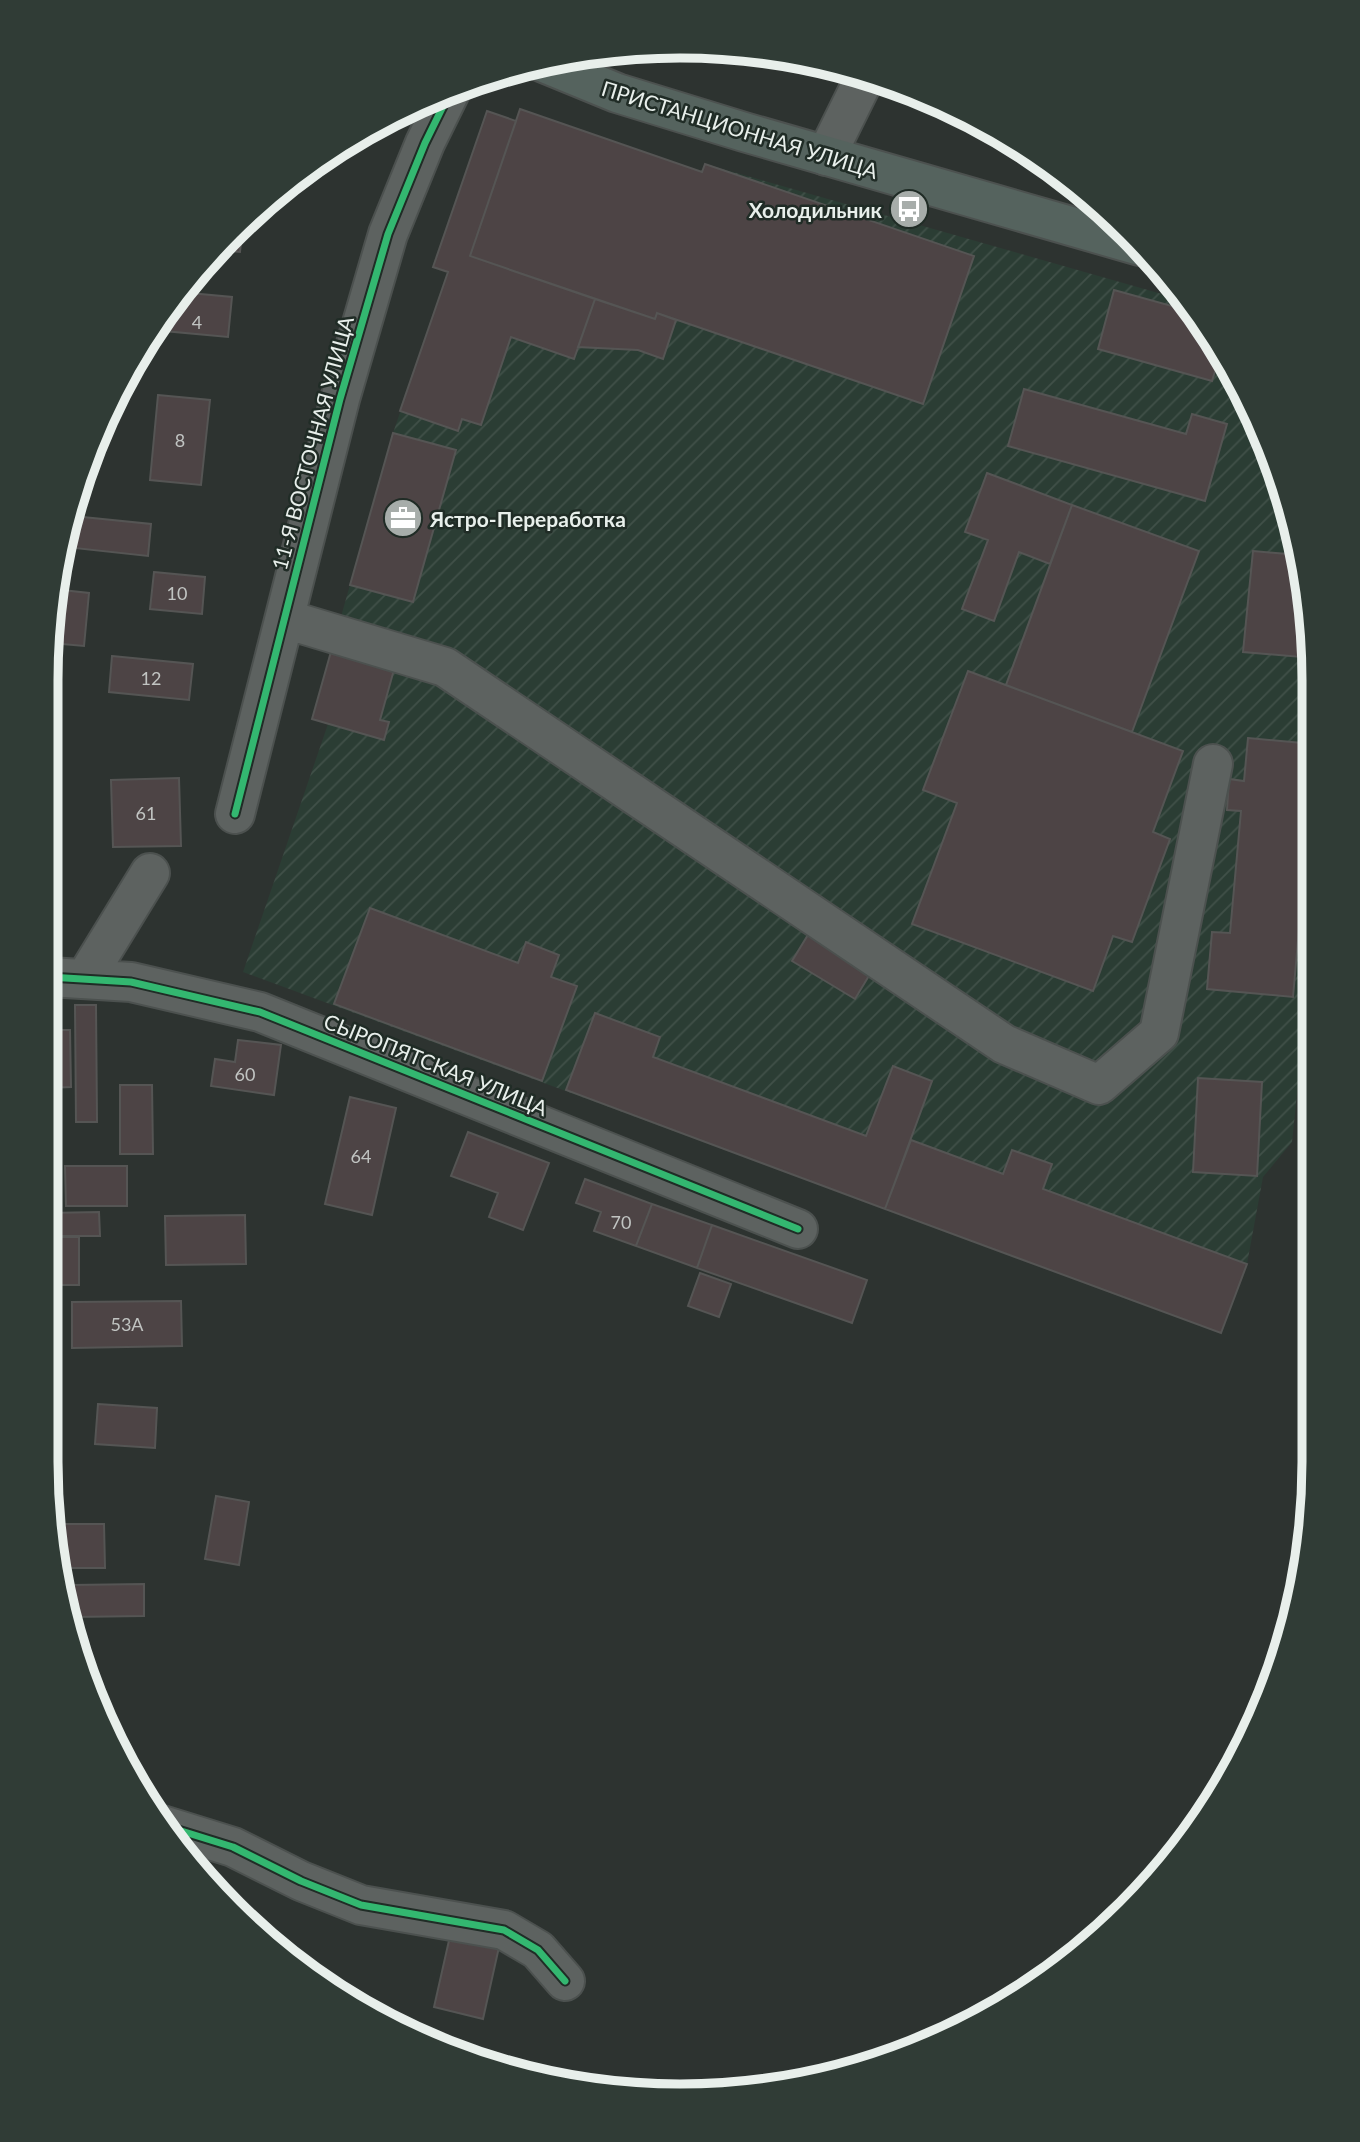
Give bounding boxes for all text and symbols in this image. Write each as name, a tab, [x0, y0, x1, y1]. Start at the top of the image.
street label: ПРИСТАНЦИОННАЯ УЛИЦА	[599, 75, 882, 183]
bus stop icon: Холодильник	[888, 188, 930, 230]
place label: Холодильник	[749, 197, 883, 222]
house number: 4	[192, 311, 202, 333]
street label: 11-Я ВОСТОЧНАЯ УЛИЦА	[266, 313, 358, 573]
house number: 8	[175, 429, 185, 451]
office icon: Ястро-Переработка	[382, 497, 424, 539]
place label: Ястро-Переработка	[429, 506, 626, 531]
house number: 10	[167, 582, 187, 604]
house number: 12	[141, 667, 161, 689]
house number: 61	[136, 802, 156, 824]
street label: СЫРОПЯТСКАЯ УЛИЦА	[321, 1008, 552, 1121]
house number: 60	[235, 1063, 255, 1085]
house number: 64	[351, 1145, 371, 1167]
house number: 70	[611, 1211, 631, 1233]
house number: 53А	[110, 1313, 144, 1335]

